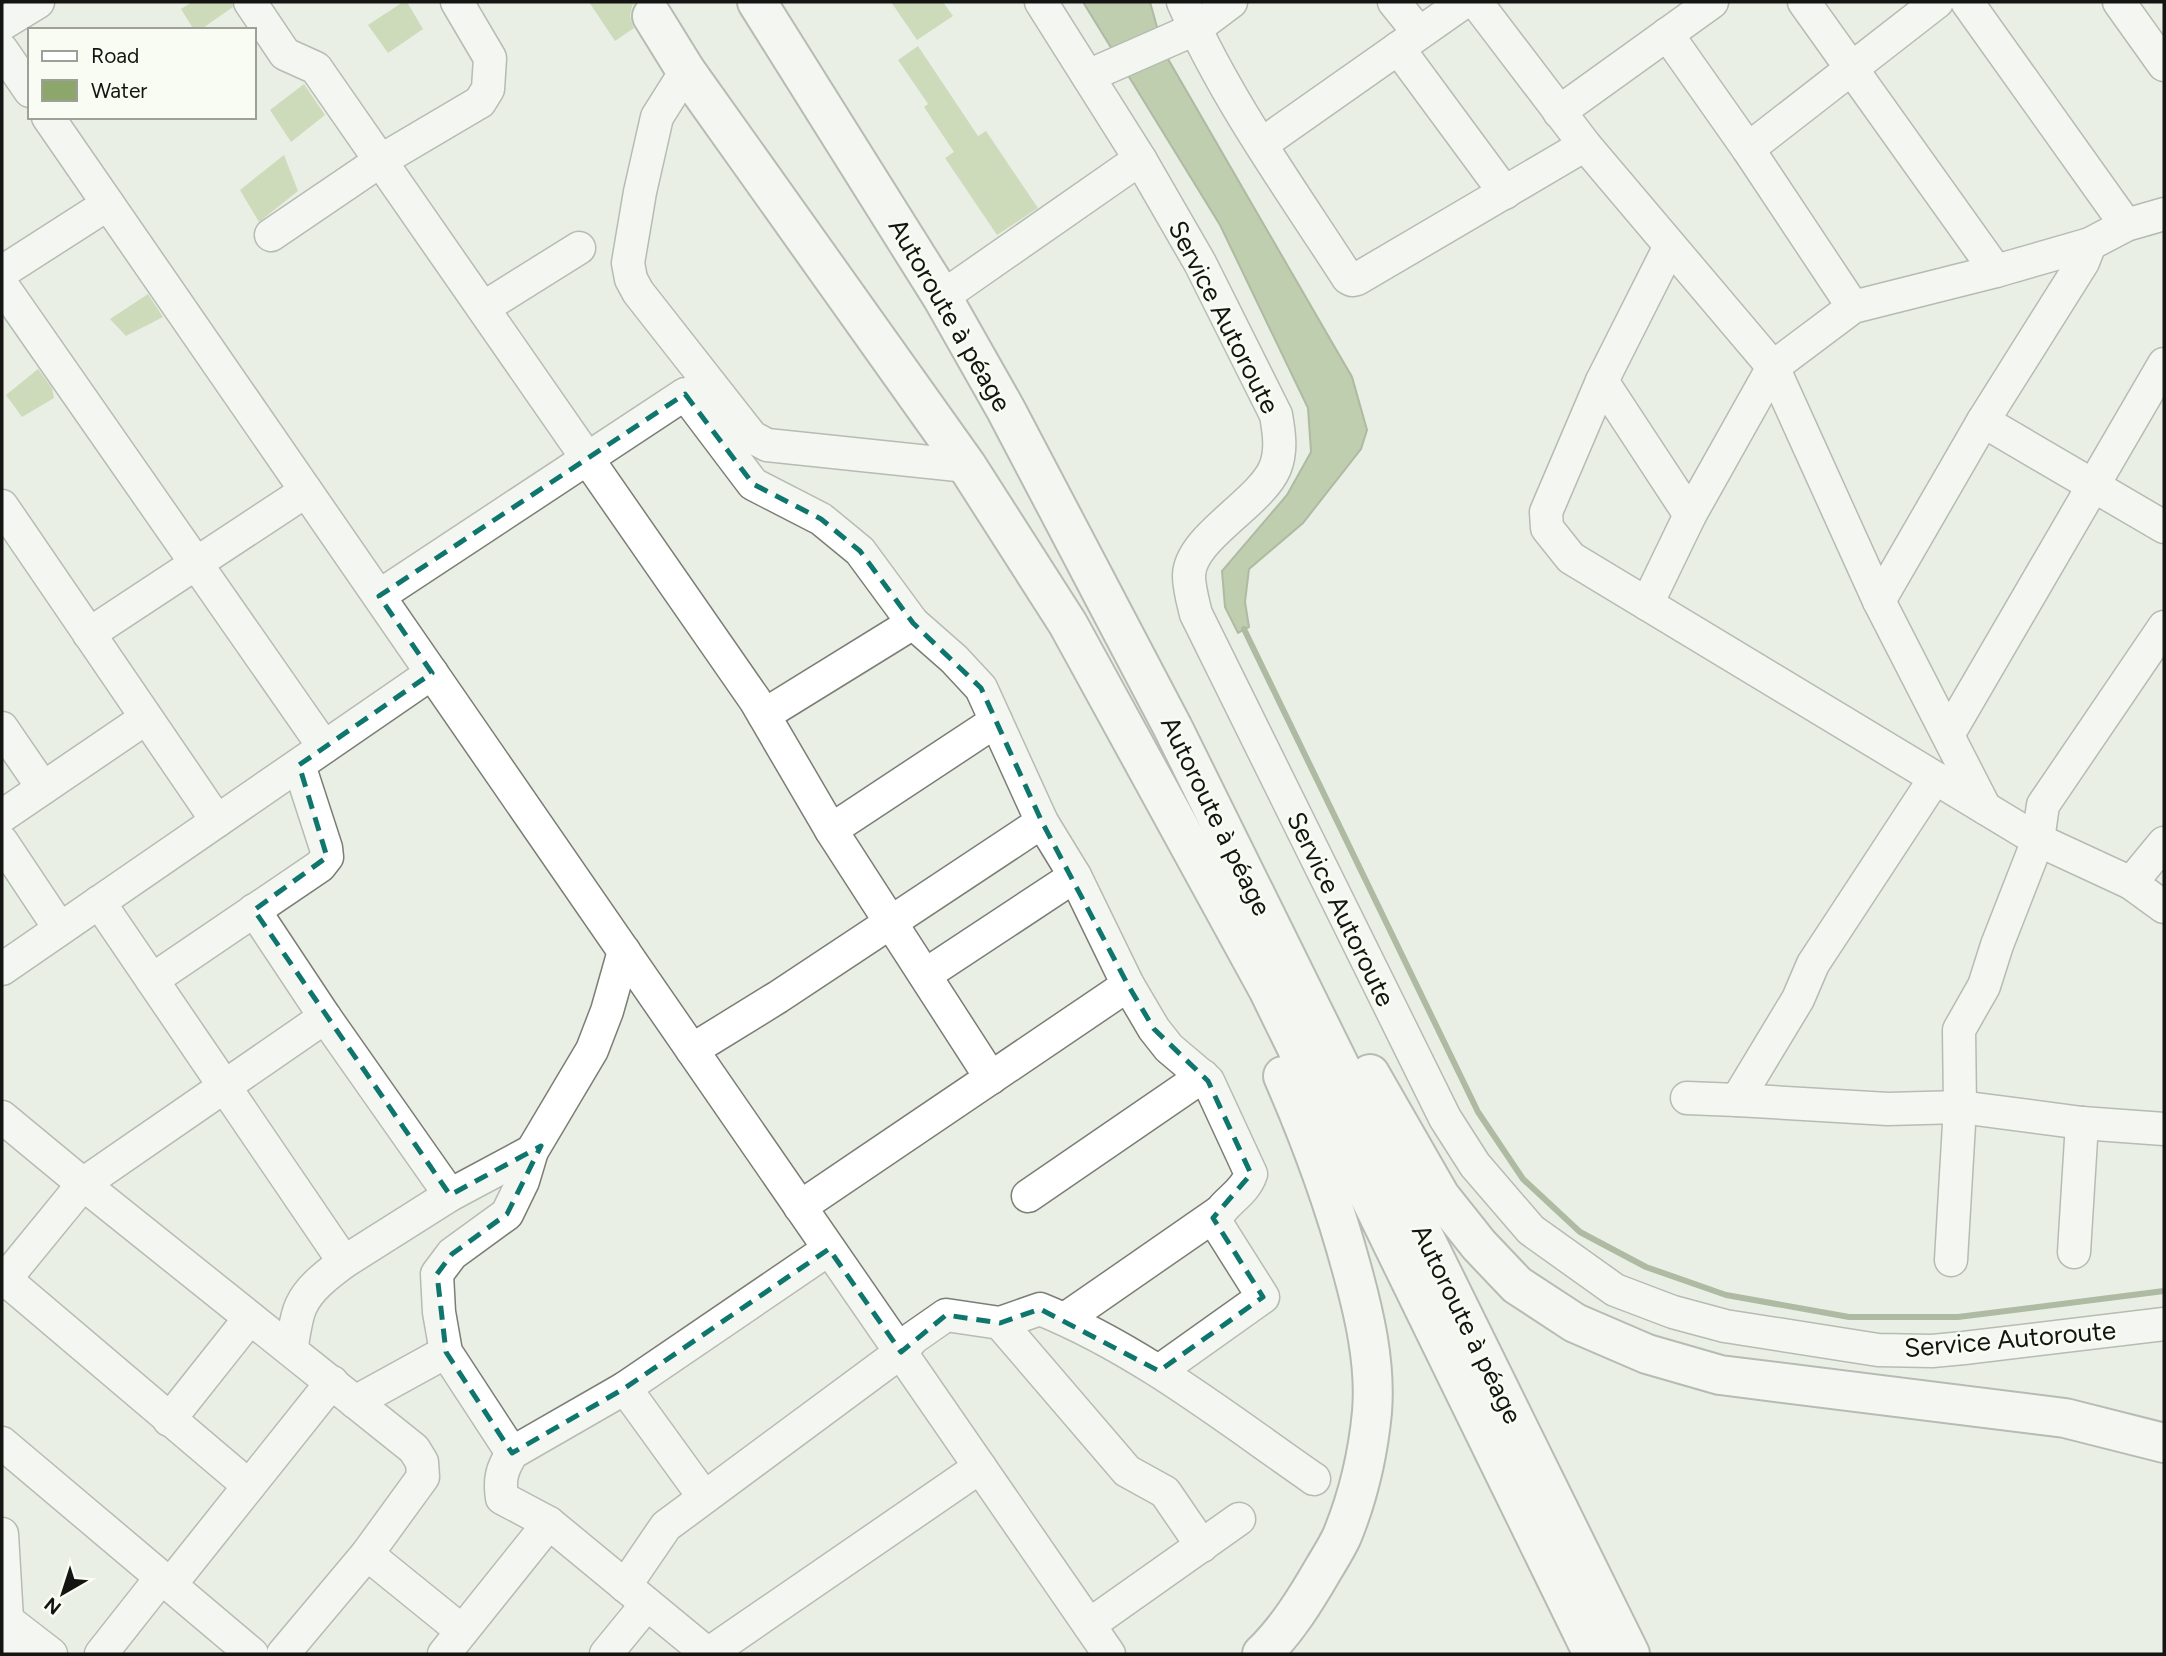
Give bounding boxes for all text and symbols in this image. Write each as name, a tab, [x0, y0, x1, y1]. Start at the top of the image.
legend	[28, 28, 256, 119]
text: Road	[91, 43, 139, 68]
text: Water	[91, 78, 147, 103]
street label: Autoroute à péage	[882, 213, 1018, 417]
street label: Service Autoroute	[1162, 215, 1286, 419]
street label: Autoroute à péage	[1154, 711, 1278, 921]
street label: Service Autoroute	[1280, 806, 1402, 1012]
street label: Autoroute à péage	[1405, 1219, 1529, 1429]
street label: Service Autoroute	[1903, 1314, 2117, 1364]
north arrow	[28, 1558, 98, 1628]
text: N	[40, 1592, 66, 1619]

